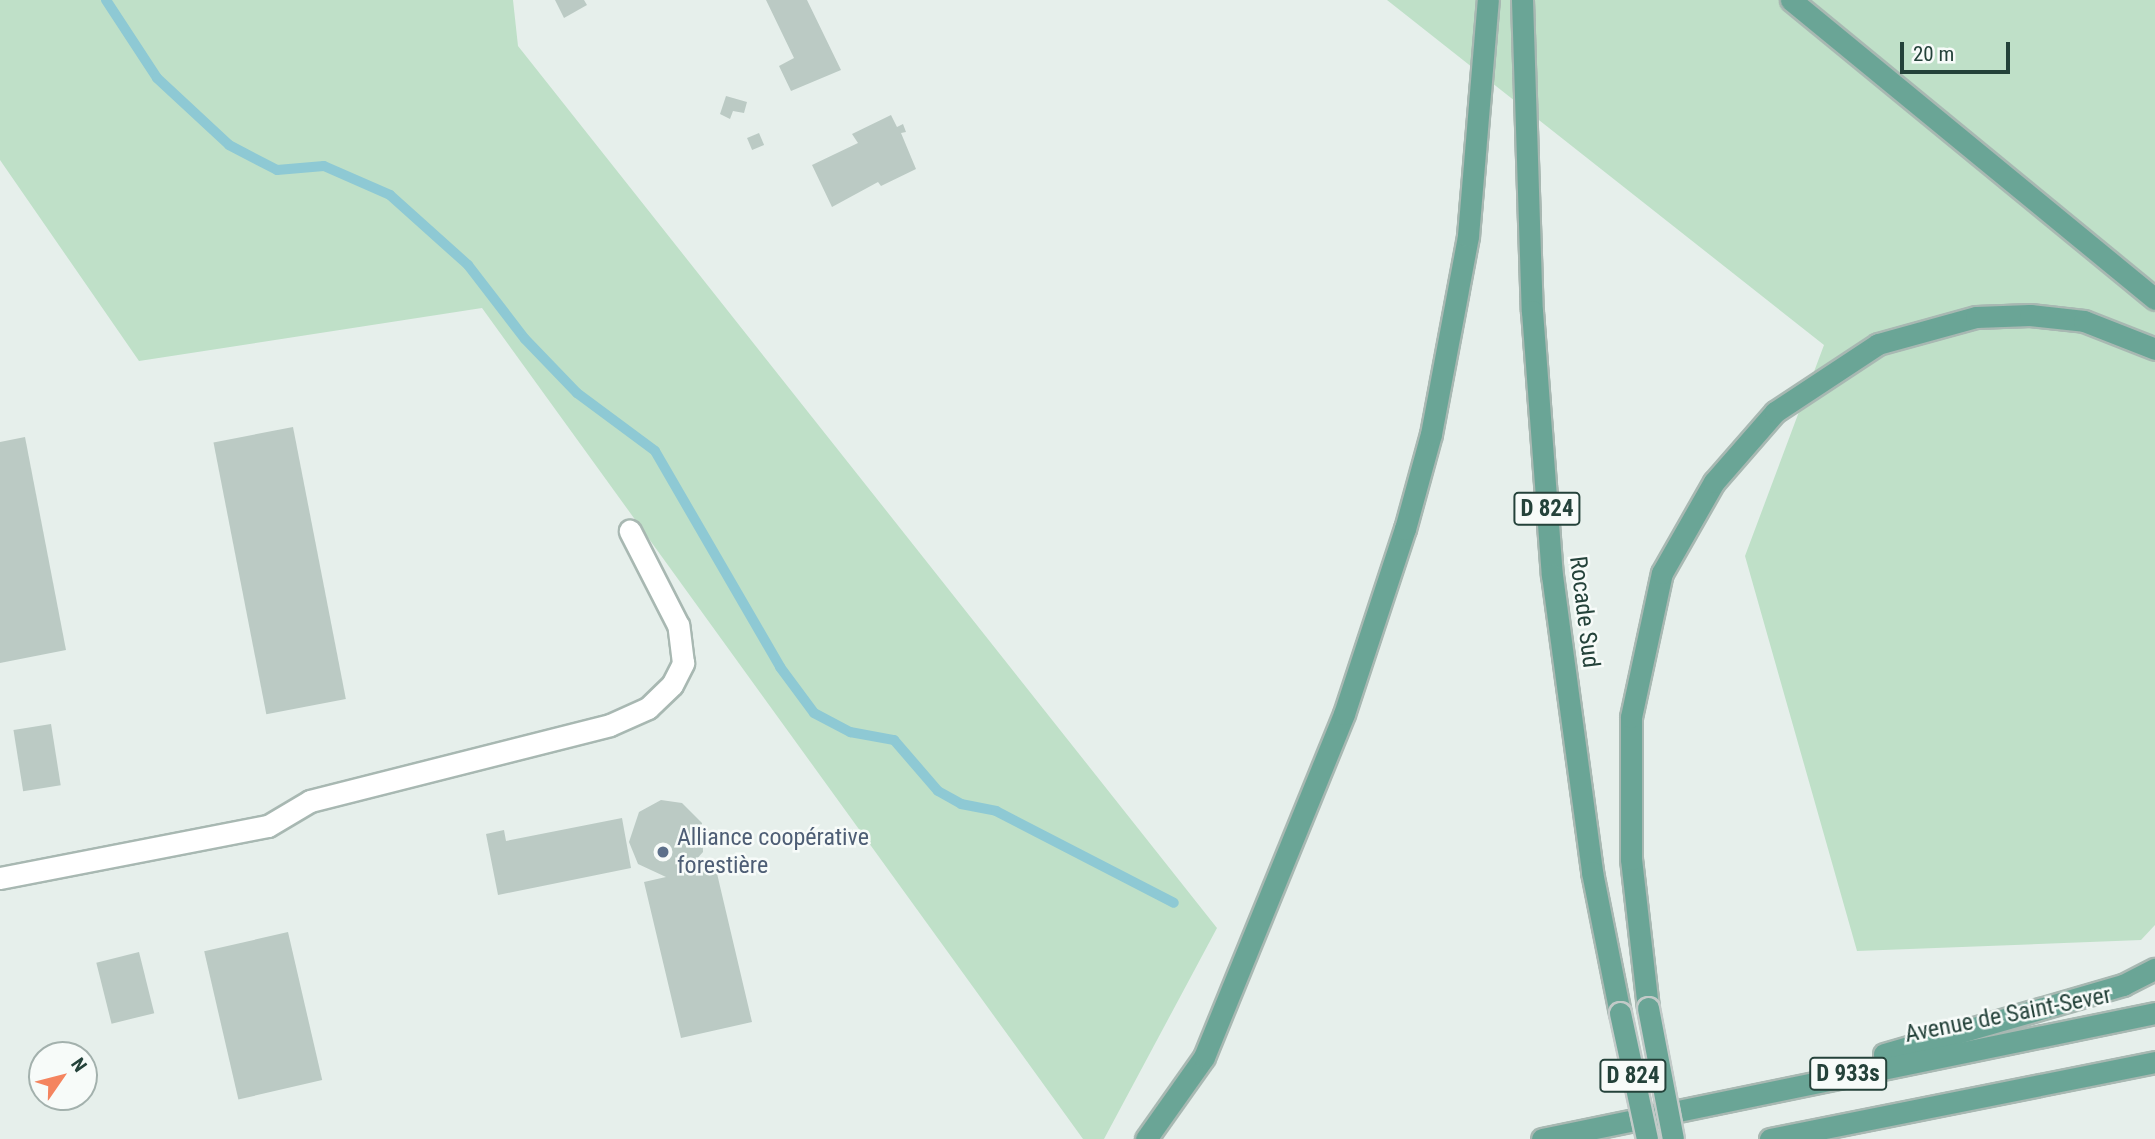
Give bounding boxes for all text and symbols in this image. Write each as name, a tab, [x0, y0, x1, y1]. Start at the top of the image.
scale bar	[1903, 28, 2013, 72]
text: 20 m	[1913, 42, 1954, 66]
road number: D 824	[1512, 489, 1582, 528]
street label: Rocade Sud	[1563, 555, 1605, 669]
place label: Alliance coopérative forestière	[677, 824, 869, 880]
marker: Alliance coopérative forestière	[655, 844, 671, 860]
street label: Avenue de Saint-Sever	[1902, 981, 2114, 1049]
north arrow	[28, 1041, 98, 1111]
text: N	[66, 1053, 92, 1076]
road number: D 933s	[1808, 1054, 1888, 1093]
road number: D 824	[1598, 1056, 1668, 1096]

